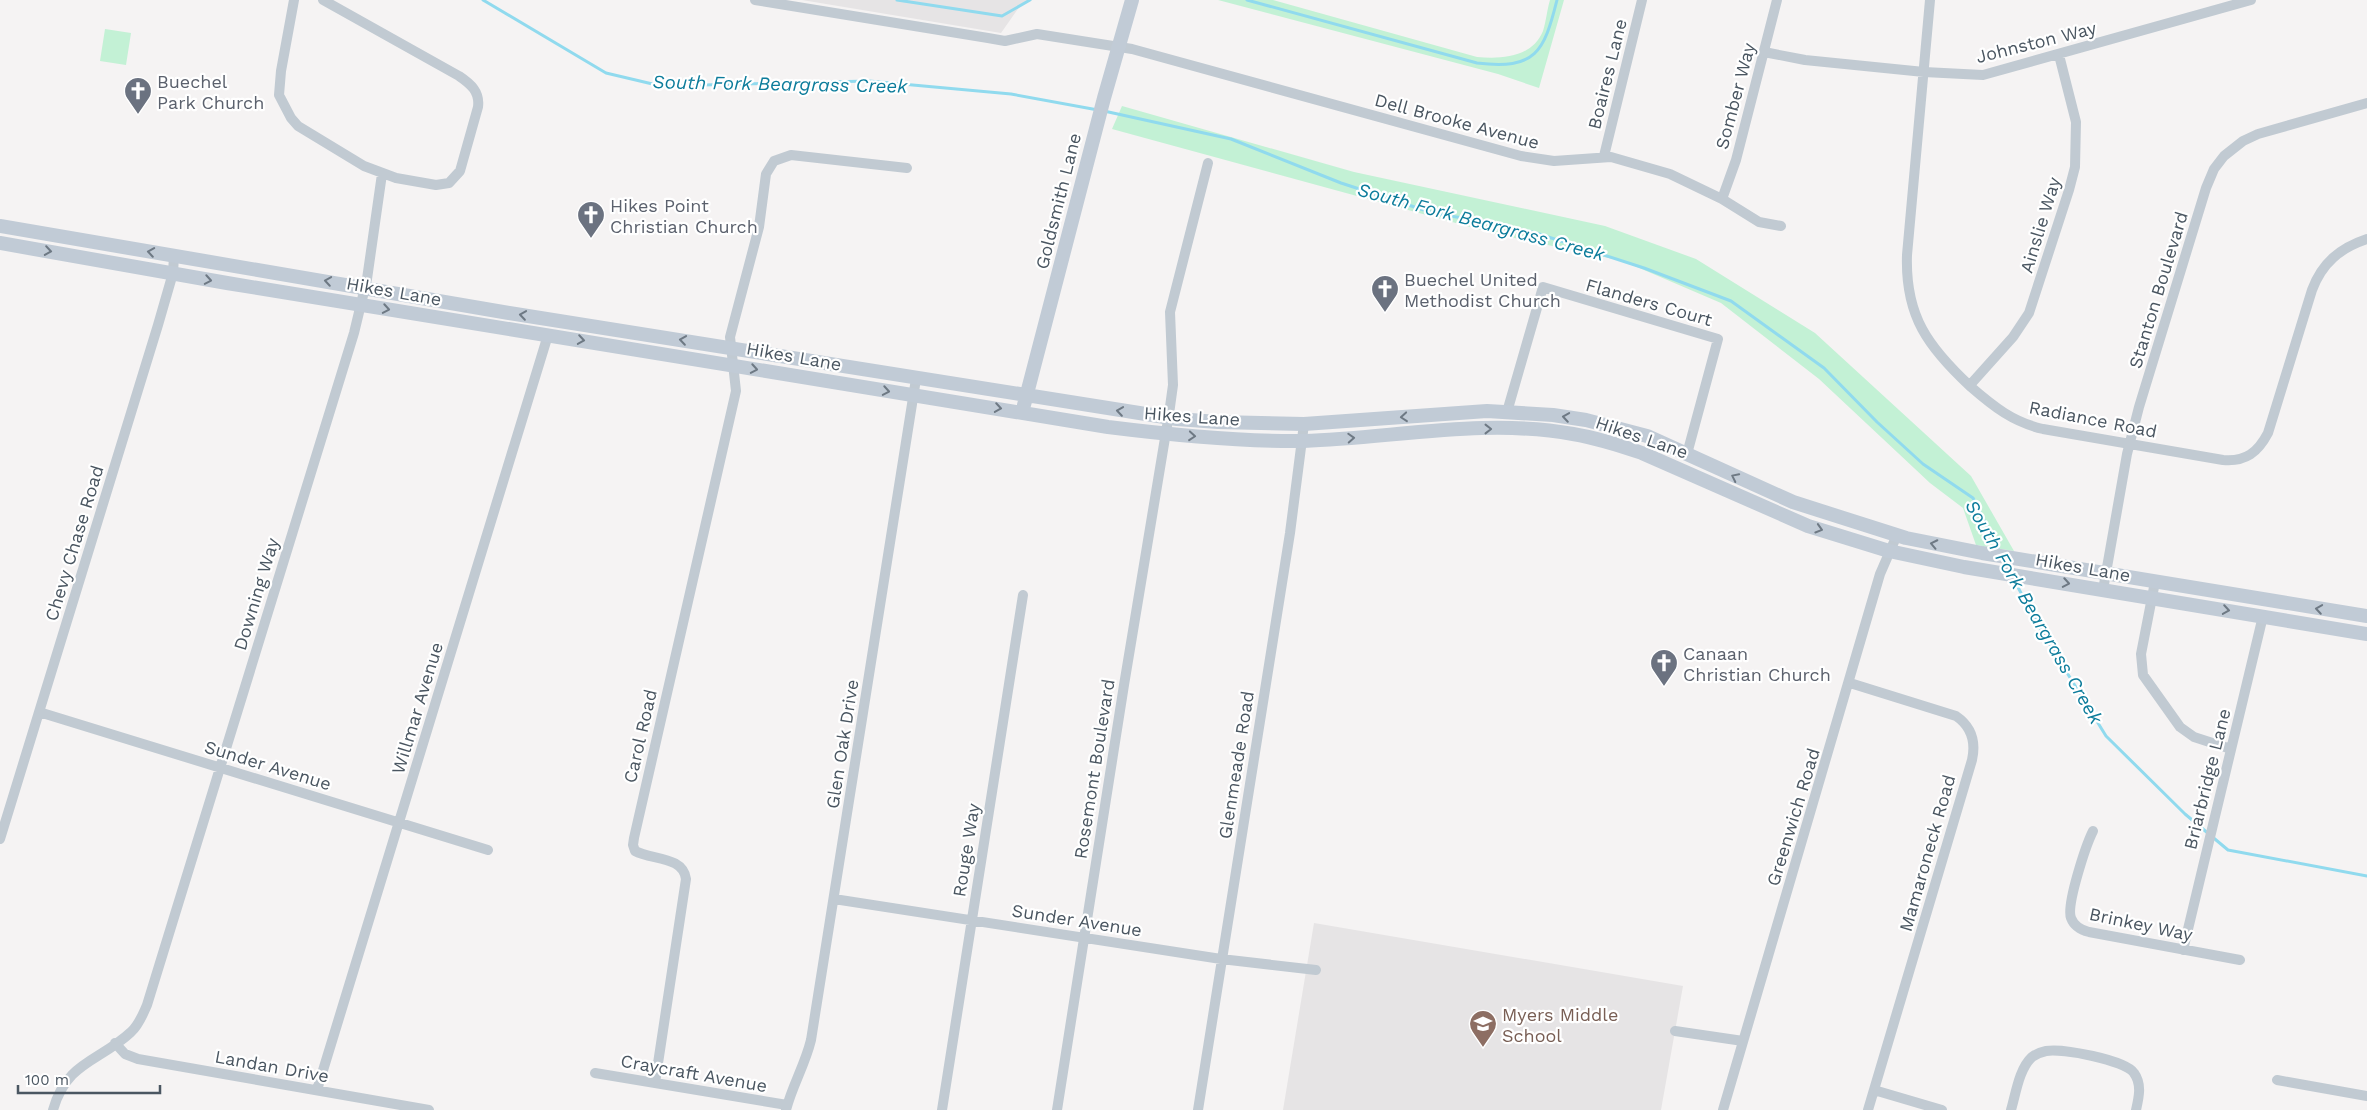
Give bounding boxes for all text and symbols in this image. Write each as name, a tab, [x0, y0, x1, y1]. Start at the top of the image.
street label: Boaires Lane	[1583, 17, 1631, 131]
street label: Johnston Way	[1974, 17, 2099, 67]
street label: Somber Way	[1711, 40, 1759, 152]
water label: South Fork Beargrass Creek	[652, 70, 908, 98]
place label: Buechel Park Church	[157, 71, 264, 113]
church icon: Buechel Park Church	[123, 76, 153, 115]
street label: Dell Brooke Avenue	[1372, 89, 1542, 153]
street label: Goldsmith Lane	[1031, 131, 1085, 271]
street label: Ainslie Way	[2015, 174, 2065, 276]
water label: South Fork Beargrass Creek	[1355, 178, 1608, 266]
place label: Hikes Point Christian Church	[610, 195, 758, 237]
church icon: Hikes Point Christian Church	[576, 200, 606, 239]
street label: Stanton Boulevard	[2124, 209, 2192, 371]
one-way arrow	[44, 246, 52, 256]
one-way arrow	[146, 248, 155, 258]
place label: Buechel United Methodist Church	[1404, 269, 1561, 311]
street label: Hikes Lane	[345, 272, 443, 310]
one-way arrow	[204, 274, 212, 284]
church icon: Buechel United Methodist Church	[1370, 274, 1400, 313]
street label: Flanders Court	[1583, 274, 1715, 330]
one-way arrow	[324, 276, 332, 287]
one-way arrow	[381, 303, 390, 313]
one-way arrow	[519, 310, 527, 321]
one-way arrow	[576, 334, 585, 344]
one-way arrow	[679, 336, 688, 346]
street label: Hikes Lane	[745, 337, 843, 375]
one-way arrow	[750, 363, 759, 373]
one-way arrow	[881, 386, 890, 396]
street label: Radiance Road	[2027, 396, 2159, 442]
one-way arrow	[994, 402, 1002, 413]
street label: Hikes Lane	[1143, 402, 1241, 430]
one-way arrow	[1116, 406, 1124, 417]
one-way arrow	[1400, 411, 1408, 422]
street label: Hikes Lane	[1593, 411, 1691, 463]
one-way arrow	[1562, 413, 1571, 423]
one-way arrow	[1485, 424, 1493, 434]
one-way arrow	[1188, 430, 1196, 441]
one-way arrow	[1348, 433, 1356, 444]
street label: Chevy Chase Road	[40, 463, 108, 623]
one-way arrow	[1731, 473, 1740, 483]
water label: South Fork Beargrass Creek	[1960, 496, 2108, 729]
one-way arrow	[1814, 524, 1822, 534]
street label: Downing Way	[229, 535, 283, 653]
one-way arrow	[1930, 539, 1938, 550]
street label: Hikes Lane	[2034, 548, 2132, 586]
one-way arrow	[2061, 578, 2070, 588]
one-way arrow	[2315, 604, 2323, 614]
one-way arrow	[2222, 605, 2230, 615]
street label: Willmar Avenue	[387, 640, 447, 776]
place label: Canaan Christian Church	[1683, 643, 1831, 685]
church icon: Canaan Christian Church	[1649, 648, 1679, 687]
street label: Glen Oak Drive	[821, 678, 863, 810]
street label: Rosemont Boulevard	[1069, 678, 1119, 860]
street label: Carol Road	[619, 687, 661, 785]
street label: Glenmeade Road	[1214, 690, 1258, 840]
street label: Briarbridge Lane	[2179, 706, 2235, 852]
street label: Sunder Avenue	[202, 736, 334, 794]
street label: Greenwich Road	[1762, 746, 1824, 888]
street label: Mamaroneck Road	[1895, 772, 1959, 934]
street label: Rouge Way	[948, 801, 984, 898]
street label: Sunder Avenue	[1010, 899, 1144, 941]
street label: Brinkey Way	[2087, 903, 2195, 945]
place label: Myers Middle School	[1502, 1004, 1618, 1046]
school or university icon: Myers Middle School	[1468, 1009, 1498, 1048]
street label: Landan Drive	[213, 1046, 331, 1086]
street label: Craycraft Avenue	[619, 1050, 769, 1096]
scale bar	[18, 1062, 160, 1094]
text: 100 m	[25, 1071, 69, 1089]

